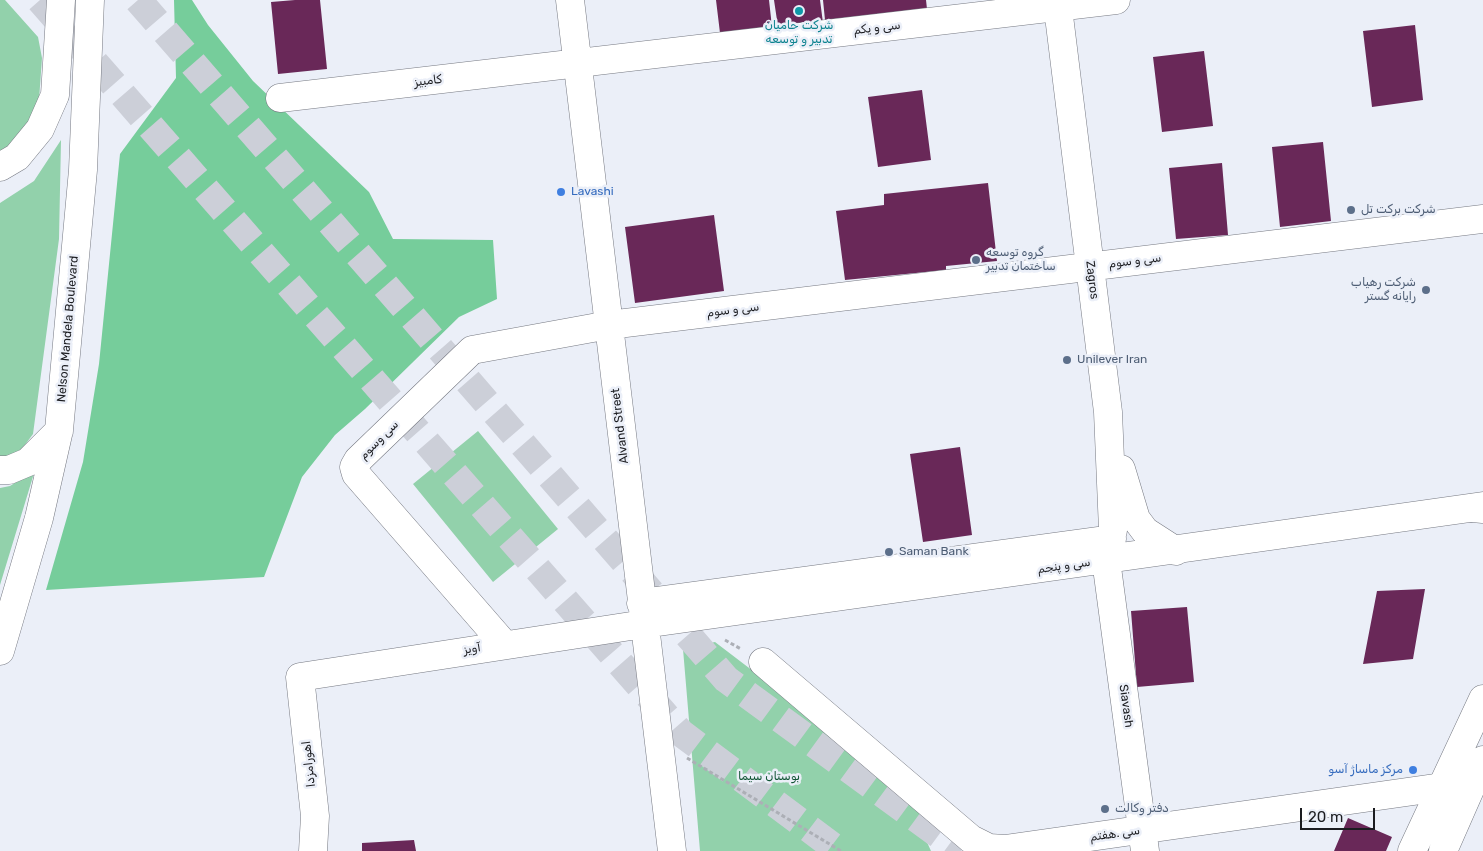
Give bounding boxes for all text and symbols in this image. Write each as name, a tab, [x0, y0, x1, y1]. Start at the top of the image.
marker: شرکت حامیان تدبیر و توسعه	[793, 5, 805, 17]
street label: سی و یکم	[853, 18, 901, 38]
place label: شرکت حامیان تدبیر و توسعه	[765, 19, 833, 47]
street label: کامبیز	[413, 72, 443, 90]
place label: Lavashi	[571, 185, 614, 199]
marker: Lavashi	[555, 186, 567, 198]
place label: شرکت برکت تل	[1361, 203, 1436, 217]
marker: شرکت برکت تل	[1345, 204, 1357, 216]
place label: گروه توسعه ساختمان تدبیر	[986, 246, 1056, 274]
street label: سی و سوم	[1108, 251, 1162, 271]
marker: گروه توسعه ساختمان تدبیر	[970, 254, 982, 266]
street label: Nelson Mandela Boulevard	[54, 255, 82, 403]
street label: Zagros	[1083, 260, 1101, 300]
place label: شرکت رهیاب رایانه گستر	[1351, 276, 1416, 304]
marker: شرکت رهیاب رایانه گستر	[1420, 284, 1432, 296]
street label: سی و سوم	[706, 300, 760, 320]
place label: Unilever Iran	[1077, 353, 1147, 367]
marker: Unilever Iran	[1061, 354, 1073, 366]
street label: Alvand Street	[608, 387, 632, 465]
street label: سی وسوم	[356, 417, 402, 463]
place label: Saman Bank	[899, 545, 969, 559]
marker: Saman Bank	[883, 546, 895, 558]
street label: سی و پنجم	[1037, 555, 1091, 577]
street label: آویز	[462, 641, 482, 657]
street label: Siavash	[1116, 684, 1136, 728]
street label: اهورامزدا	[299, 740, 319, 788]
place label: مرکز ماساژ آسو	[1328, 763, 1403, 777]
marker: مرکز ماساژ آسو	[1407, 764, 1419, 776]
park label: بوستان سیما	[738, 770, 800, 784]
scale bar	[1303, 798, 1378, 830]
place label: دفتر وکالت	[1115, 802, 1169, 816]
marker: دفتر وکالت	[1099, 803, 1111, 815]
text: 20 m	[1308, 808, 1343, 826]
street label: سی .هفتم	[1089, 823, 1141, 845]

